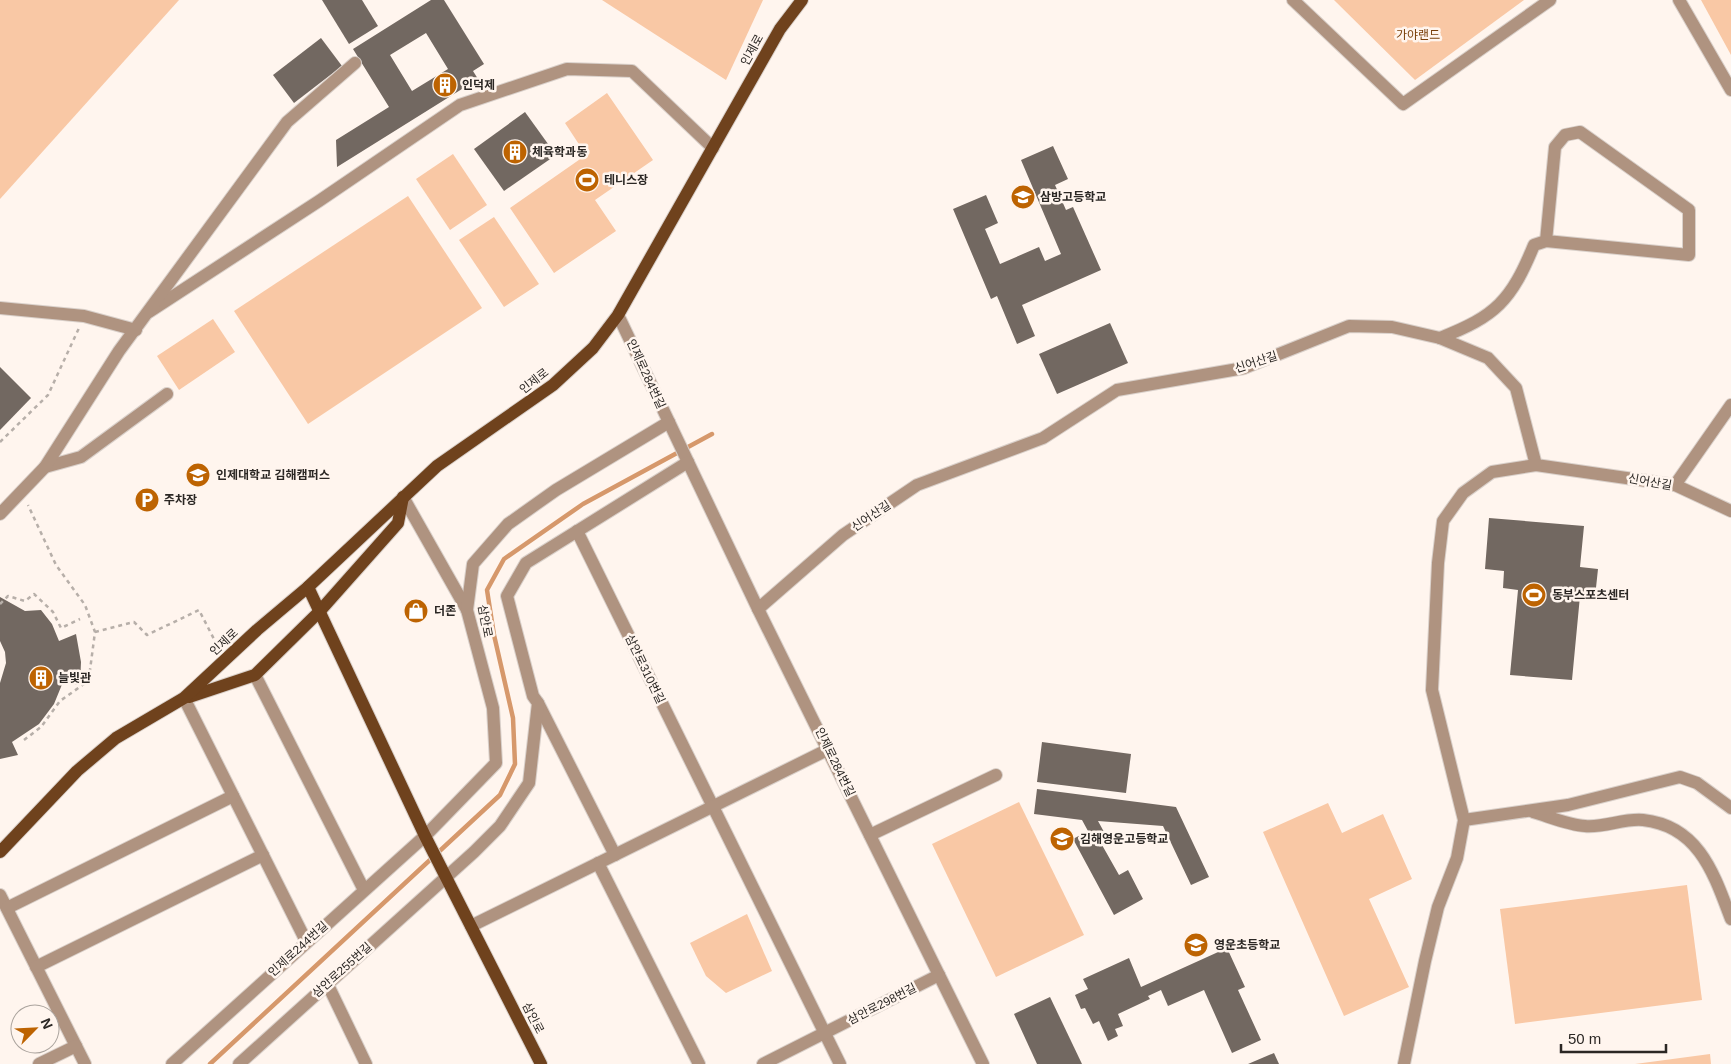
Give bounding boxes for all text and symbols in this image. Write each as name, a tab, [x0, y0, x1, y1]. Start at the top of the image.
park label: 가야랜드	[1396, 28, 1440, 42]
street label: 인제로	[738, 32, 766, 68]
building icon: 인덕제	[432, 72, 458, 98]
place label: 인덕제	[462, 78, 495, 92]
building icon: 체육학과동	[502, 139, 528, 165]
place label: 체육학과동	[532, 145, 587, 159]
sports icon: 테니스장	[574, 167, 600, 193]
place label: 테니스장	[604, 173, 648, 187]
school or university icon: 삼방고등학교	[1010, 184, 1036, 210]
place label: 삼방고등학교	[1040, 190, 1106, 204]
street label: 인제로284번길	[624, 337, 668, 411]
street label: 신어산길	[1233, 349, 1279, 375]
street label: 인제로	[517, 365, 551, 397]
school or university icon: 인제대학교 김해캠퍼스	[185, 462, 211, 488]
place label: 인제대학교 김해캠퍼스	[216, 468, 330, 482]
street label: 신어산길	[1627, 471, 1673, 493]
parking icon: 주차장	[134, 487, 160, 513]
place label: 주차장	[164, 493, 197, 507]
street label: 신어산길	[849, 498, 893, 534]
sports icon: 동부스포츠센터	[1521, 582, 1547, 608]
place label: 동부스포츠센터	[1552, 588, 1629, 602]
shop icon: 더존	[403, 598, 429, 624]
street label: 삼안로	[475, 603, 495, 639]
place label: 더존	[434, 604, 456, 618]
street label: 인제로	[207, 626, 241, 658]
street label: 삼안로310번길	[622, 632, 668, 706]
building icon: 늘빛관	[28, 665, 54, 691]
place label: 늘빛관	[58, 671, 91, 685]
street label: 인제로284번길	[812, 725, 858, 799]
school or university icon: 김해영운고등학교	[1049, 826, 1075, 852]
place label: 김해영운고등학교	[1080, 832, 1168, 846]
street label: 인제로244번길	[265, 919, 331, 979]
school or university icon: 영운초등학교	[1183, 932, 1209, 958]
place label: 영운초등학교	[1214, 938, 1280, 952]
street label: 삼안로255번길	[309, 940, 375, 1000]
street label: 삼안로298번길	[845, 981, 919, 1027]
street label: 삼안로	[519, 1000, 547, 1036]
north arrow	[10, 1004, 60, 1054]
text: N	[38, 1016, 56, 1032]
scale bar	[1561, 1022, 1666, 1054]
text: 50 m	[1568, 1030, 1601, 1047]

